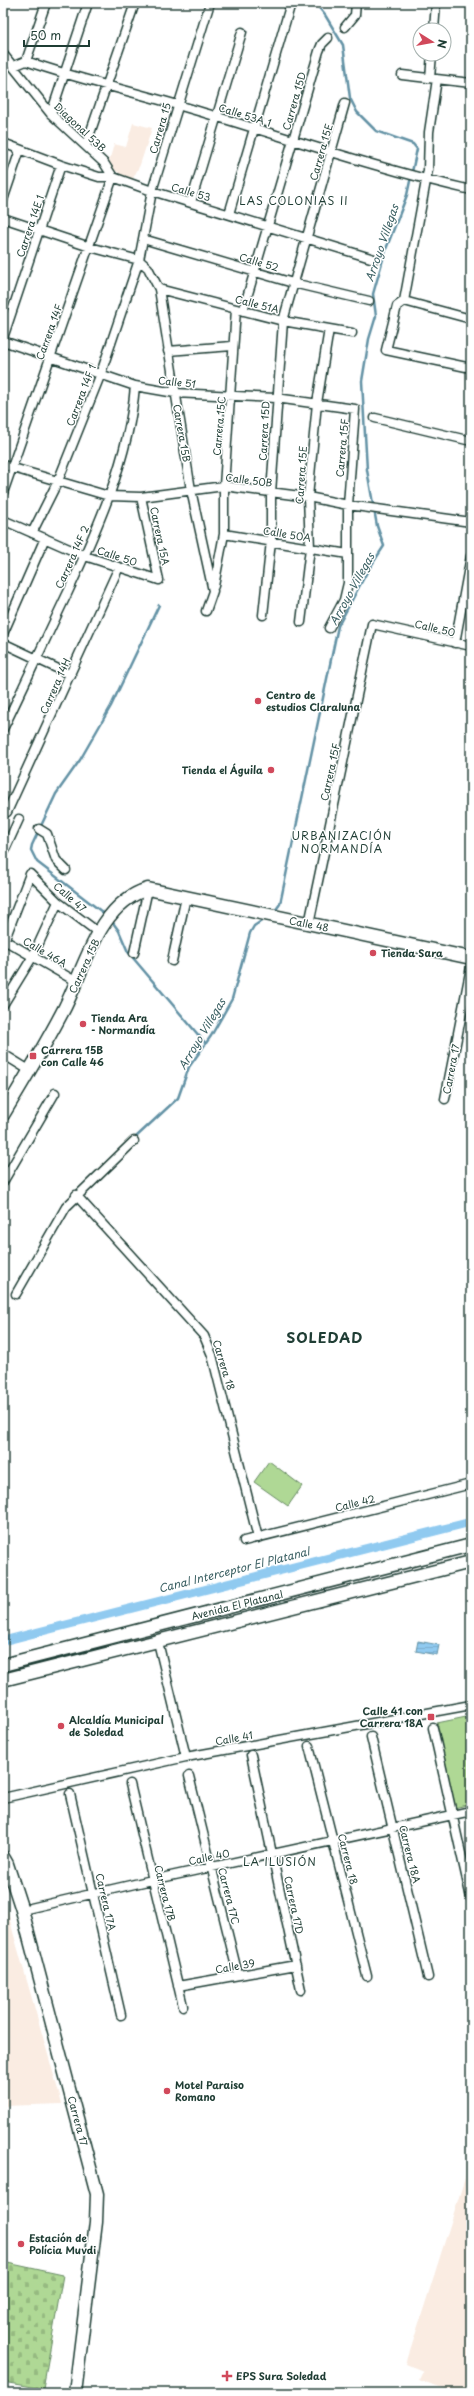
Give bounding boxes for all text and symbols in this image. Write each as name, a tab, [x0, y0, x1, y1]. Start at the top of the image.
scale bar	[24, 22, 89, 48]
north arrow	[412, 22, 452, 62]
text: 50 m	[30, 26, 61, 44]
text: N	[433, 38, 451, 50]
street label: Carrera 15D	[278, 70, 309, 132]
street label: Diagonal 53B	[51, 99, 110, 155]
street label: Calle 53A 1	[217, 99, 274, 130]
street label: Carrera 15	[145, 100, 174, 155]
street label: Carrera 15E	[305, 122, 336, 182]
street label: Calle 53	[170, 179, 213, 204]
district label: LAS COLONIAS II	[239, 192, 349, 209]
street label: Carrera 14E 1	[12, 193, 47, 259]
water label: Arroyo Villegas	[360, 201, 403, 284]
street label: Calle 52	[238, 249, 281, 274]
street label: Calle 51A	[234, 291, 281, 316]
street label: Carrera 14F	[31, 302, 66, 362]
street label: Carrera 14F 1	[62, 362, 99, 428]
street label: Calle 51	[157, 372, 197, 391]
street label: Carrera 15C	[208, 395, 229, 456]
street label: Carrera 15D	[254, 401, 273, 461]
street label: Carrera 15B	[170, 403, 195, 463]
street label: Carrera 15F	[331, 418, 352, 478]
street label: Carrera 15E	[291, 445, 310, 505]
street label: Calle 50B	[225, 469, 274, 490]
street label: Carrera 15A	[147, 505, 174, 567]
street label: Calle 50A	[262, 522, 312, 545]
street label: Carrera 14F 2	[51, 523, 92, 591]
street label: Calle 50	[95, 542, 139, 569]
water label: Arroyo Villegas	[325, 549, 379, 628]
street label: Calle 50	[413, 616, 457, 639]
street label: Carrera 14H	[35, 655, 74, 716]
place label: Centro de estudios Claraluna	[266, 687, 360, 714]
marker: Centro de estudios Claraluna	[253, 696, 263, 706]
street label: Carrera 15F	[316, 742, 343, 802]
place label: Tienda el Águila	[182, 762, 263, 777]
marker: Tienda el Águila	[266, 765, 276, 775]
district label: URBANIZACIÓN NORMANDÍA	[292, 827, 392, 857]
street label: Calle 47	[51, 878, 91, 916]
street label: Calle 48	[288, 912, 330, 935]
street label: Calle 46A	[21, 933, 70, 970]
street label: Carrera 15B	[64, 936, 103, 995]
place label: Tienda Sara	[381, 945, 443, 960]
marker: Tienda Sara	[368, 948, 378, 958]
water label: Arroyo Villegas	[174, 994, 230, 1073]
place label: Tienda Ara - Normandía	[91, 1010, 156, 1037]
marker: Tienda Ara - Normandía	[78, 1019, 88, 1029]
place label: Carrera 15B con Calle 46	[41, 1042, 104, 1069]
street label: Carrera 17	[438, 1042, 463, 1095]
marker: Carrera 15B con Calle 46	[28, 1051, 38, 1061]
district label: SOLEDAD	[287, 1327, 363, 1348]
street label: Carrera 18	[210, 1338, 239, 1392]
street label: Calle 42	[333, 1490, 376, 1515]
water label: Canal Interceptor El Platanal	[157, 1542, 313, 1597]
street label: Avenida El Platanal	[189, 1586, 285, 1623]
place label: Calle 41 con Carrera 18A	[360, 1703, 423, 1730]
place label: Alcaldía Municipal de Soledad	[69, 1712, 164, 1739]
marker: Calle 41 con Carrera 18A	[426, 1712, 436, 1722]
marker: Alcaldía Municipal de Soledad	[56, 1721, 66, 1731]
street label: Calle 41	[214, 1727, 254, 1748]
street label: Carrera 18A	[396, 1823, 425, 1885]
street label: Carrera 18	[335, 1832, 362, 1886]
street label: Calle 40	[187, 1845, 231, 1868]
district label: LA ILUSIÓN	[243, 1853, 317, 1870]
street label: Carrera 17B	[151, 1863, 180, 1923]
street label: Carrera 17C	[215, 1866, 244, 1926]
street label: Carrera 17A	[93, 1872, 120, 1933]
street label: Carrera 17D	[281, 1875, 308, 1935]
street label: Calle 39	[214, 1955, 256, 1976]
place label: Motel Paraiso Romano	[175, 2077, 244, 2104]
marker: Motel Paraiso Romano	[162, 2086, 172, 2096]
street label: Carrera 17	[65, 2094, 93, 2148]
place label: Estación de Polícia Muvdi	[29, 2230, 96, 2257]
marker: Estación de Polícia Muvdi	[16, 2239, 26, 2249]
place label: EPS Sura Soledad	[236, 2368, 327, 2383]
marker: EPS Sura Soledad	[221, 2370, 233, 2382]

